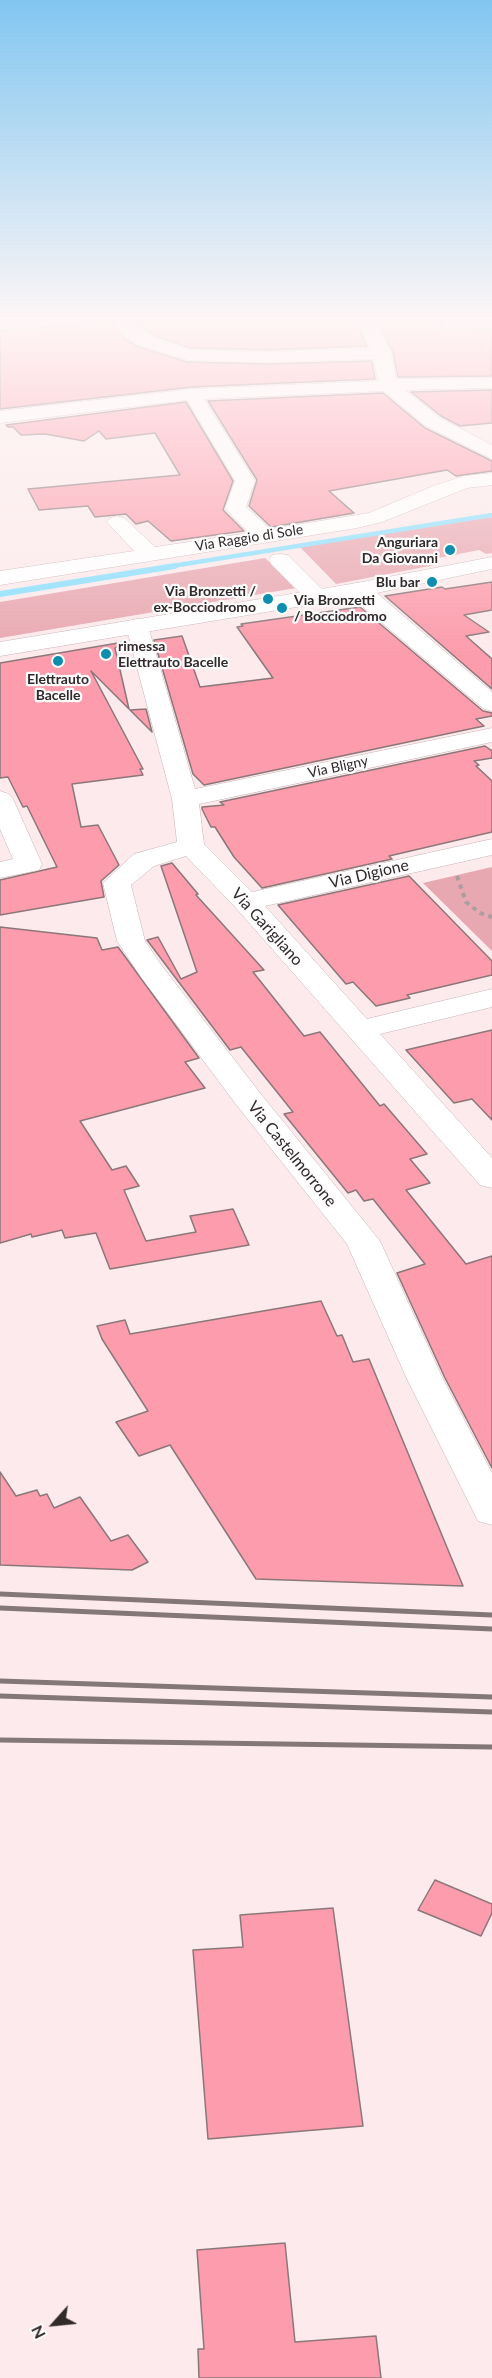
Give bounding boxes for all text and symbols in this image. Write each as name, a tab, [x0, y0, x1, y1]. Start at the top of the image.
street label: Via Raggio di Sole	[194, 521, 304, 555]
place label: Anguriara Da Giovanni	[362, 534, 438, 566]
marker: Anguriara Da Giovanni	[443, 543, 457, 557]
place label: Blu bar	[376, 574, 420, 590]
marker: Blu bar	[425, 575, 439, 589]
place label: Via Bronzetti / ex-Bocciodromo	[153, 583, 256, 616]
marker: Via Bronzetti / ex-Bocciodromo	[261, 592, 275, 606]
place label: Via Bronzetti / Bocciodromo	[294, 592, 387, 624]
marker: Via Bronzetti / Bocciodromo	[275, 601, 289, 615]
place label: rimessa Elettrauto Bacelle	[118, 638, 228, 670]
marker: rimessa Elettrauto Bacelle	[99, 647, 113, 661]
marker: Elettrauto Bacelle	[51, 654, 65, 668]
place label: Elettrauto Bacelle	[27, 671, 89, 704]
street label: Via Bligny	[306, 752, 370, 782]
street label: Via Digione	[327, 856, 411, 892]
street label: Via Garigliano	[227, 884, 307, 970]
street label: Via Castelmorrone	[244, 1097, 340, 1211]
north arrow	[24, 2294, 84, 2354]
text: N	[26, 2323, 49, 2342]

